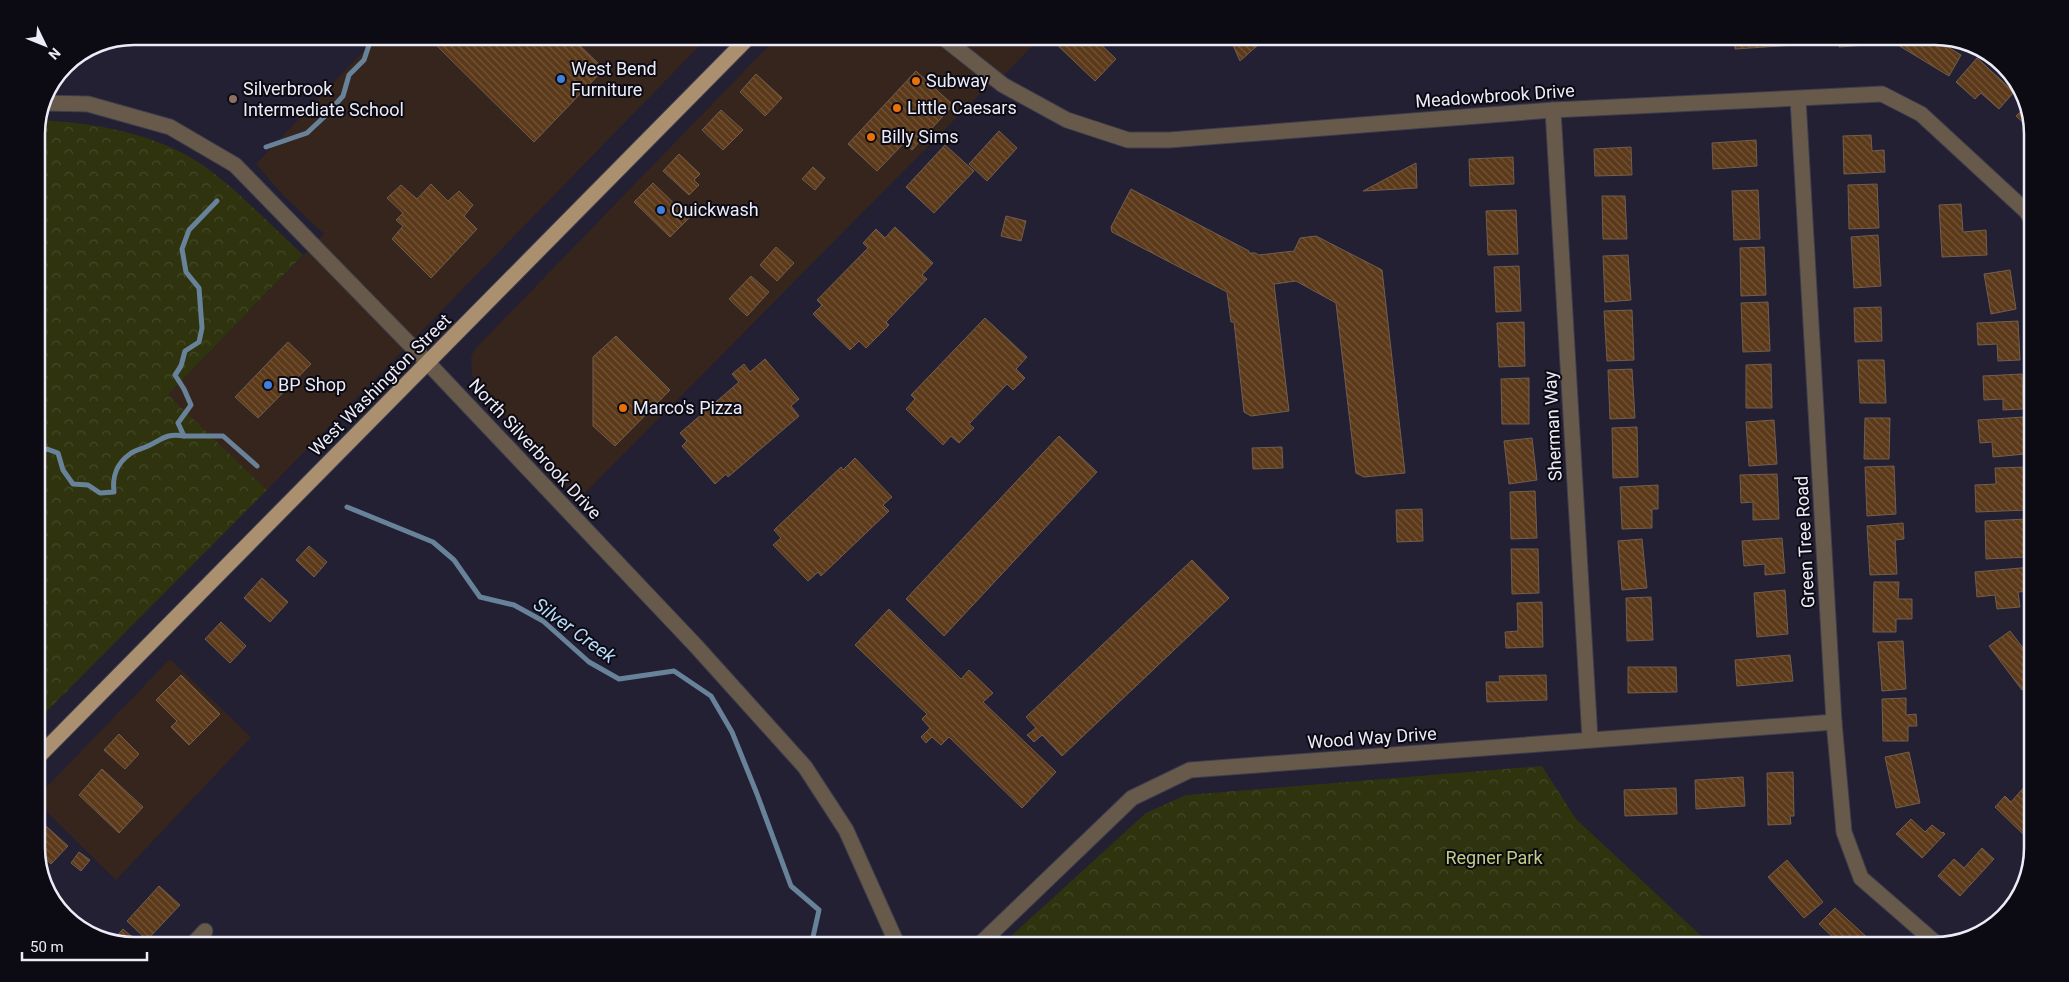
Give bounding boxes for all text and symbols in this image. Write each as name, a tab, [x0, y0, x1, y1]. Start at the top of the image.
north arrow	[20, 20, 70, 70]
text: N	[45, 45, 64, 63]
place label: West Bend Furniture	[571, 58, 657, 100]
place label: Subway	[926, 70, 989, 91]
marker: West Bend Furniture	[555, 73, 567, 85]
marker: Subway	[910, 75, 922, 87]
place label: Silverbrook Intermediate School	[243, 78, 404, 120]
street label: Meadowbrook Drive	[1415, 79, 1575, 112]
marker: Silverbrook Intermediate School	[227, 93, 239, 105]
place label: Little Caesars	[907, 97, 1017, 118]
marker: Little Caesars	[891, 102, 903, 114]
place label: Billy Sims	[881, 126, 958, 147]
marker: Billy Sims	[865, 131, 877, 143]
place label: Quickwash	[671, 199, 759, 220]
marker: Quickwash	[655, 204, 667, 216]
street label: West Washington Street	[304, 309, 455, 460]
street label: Sherman Way	[1539, 370, 1566, 482]
place label: BP Shop	[278, 374, 346, 395]
street label: North Silverbrook Drive	[465, 374, 606, 523]
marker: BP Shop	[262, 379, 274, 391]
place label: Marco's Pizza	[633, 397, 743, 418]
marker: Marco's Pizza	[617, 402, 629, 414]
street label: Green Tree Road	[1791, 475, 1818, 609]
water label: Silver Creek	[529, 593, 621, 668]
street label: Wood Way Drive	[1307, 723, 1437, 752]
park label: Regner Park	[1445, 847, 1543, 868]
scale bar	[22, 930, 148, 962]
text: 50 m	[30, 938, 64, 956]

